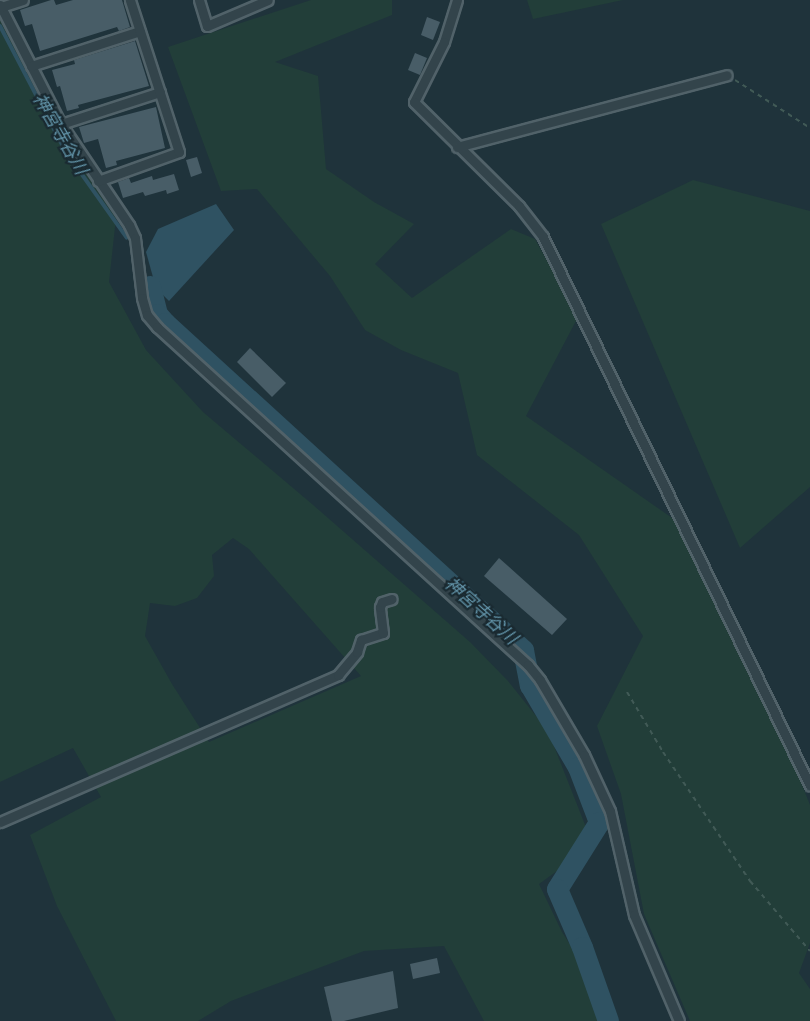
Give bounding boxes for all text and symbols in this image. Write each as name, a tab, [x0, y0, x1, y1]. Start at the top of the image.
water label: 神宮寺谷川	[28, 90, 92, 178]
water label: 神宮寺谷川	[440, 573, 522, 649]

